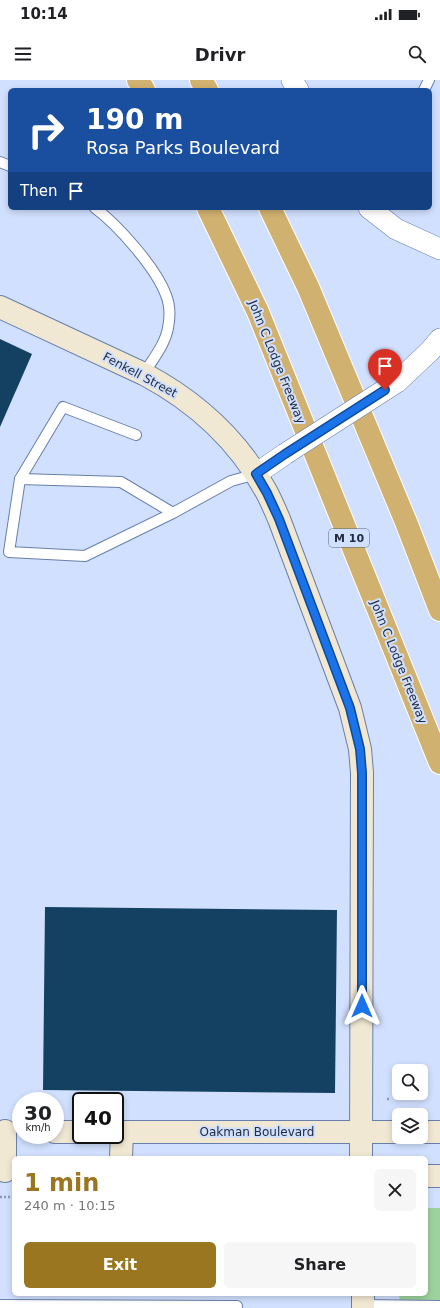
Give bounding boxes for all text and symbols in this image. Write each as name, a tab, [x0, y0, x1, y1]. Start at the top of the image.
text: 10:14	[20, 5, 68, 23]
icon: menu	[12, 43, 34, 65]
icon: search	[406, 43, 428, 65]
text: Drivr	[195, 44, 245, 65]
text: 190 m	[86, 103, 183, 136]
icon: right	[20, 104, 72, 156]
text: Rosa Parks Boulevard	[86, 137, 280, 158]
icon: arrive	[65, 180, 87, 202]
text: Then	[20, 182, 57, 200]
street label: John C Lodge Freeway	[245, 297, 308, 426]
pin	[368, 349, 402, 390]
street label: Fenkell Street	[100, 350, 180, 401]
icon: arrive	[374, 355, 396, 377]
road number: M 10	[329, 529, 369, 547]
street label: John C Lodge Freeway	[367, 597, 430, 726]
position arrow	[341, 985, 383, 1027]
map controls	[392, 1064, 428, 1144]
button: search	[392, 1064, 428, 1100]
speed limit sign: 40	[72, 1092, 124, 1144]
text: 30	[24, 1101, 52, 1125]
button: layers	[392, 1108, 428, 1144]
text: km/h	[25, 1122, 51, 1133]
street label: Oakman Boulevard	[200, 1125, 314, 1139]
text: 1 min	[24, 1169, 99, 1197]
button: close	[374, 1169, 416, 1211]
text: 240 m · 10:15	[24, 1198, 115, 1213]
button: Exit	[24, 1242, 216, 1288]
button: Share	[224, 1242, 416, 1288]

